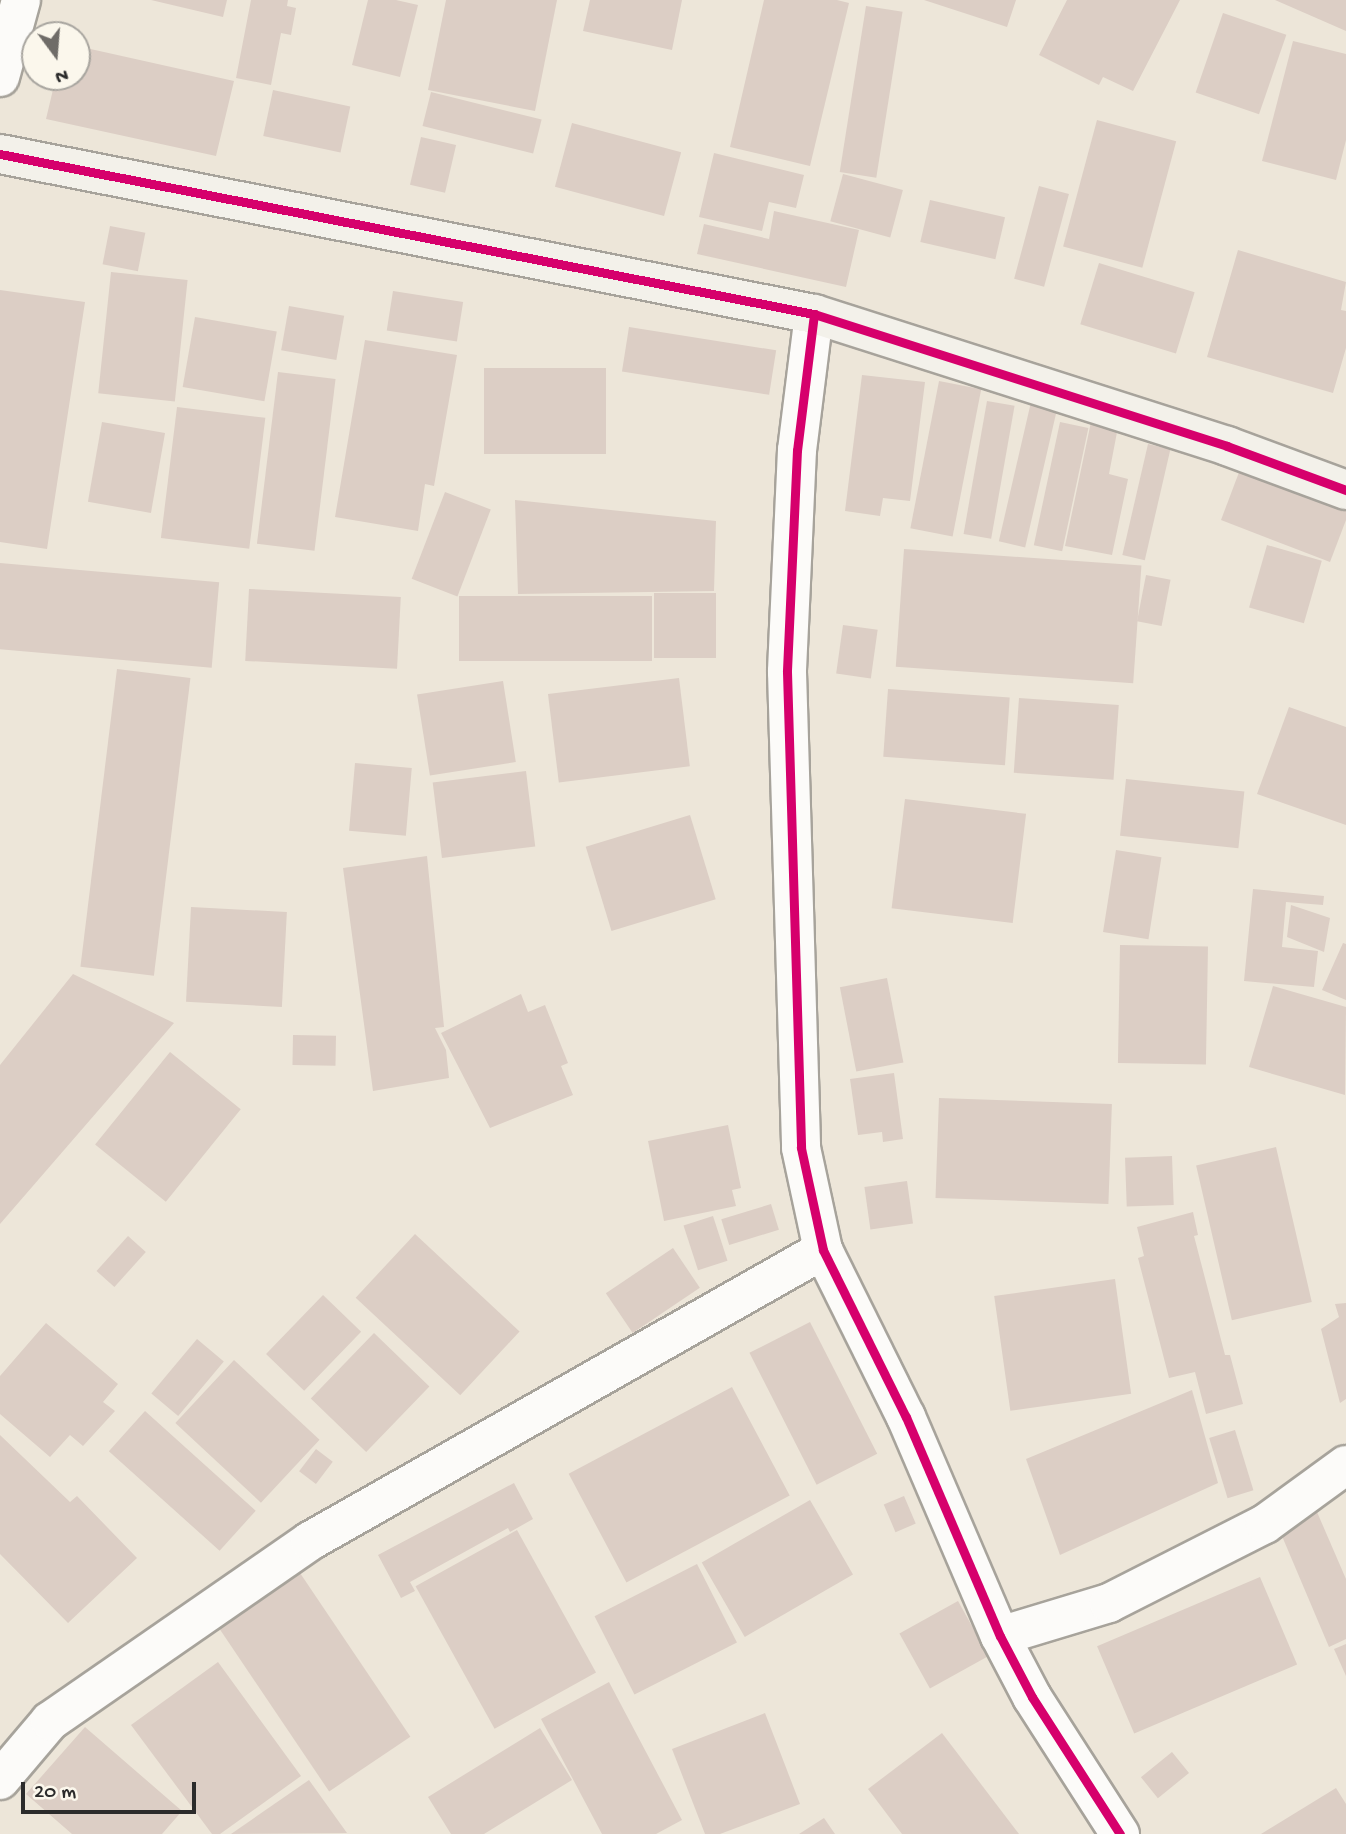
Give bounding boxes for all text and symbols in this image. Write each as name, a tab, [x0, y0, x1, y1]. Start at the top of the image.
north arrow	[21, 21, 91, 91]
text: N	[52, 62, 71, 88]
scale bar	[24, 1768, 200, 1812]
text: 20 m	[34, 1781, 76, 1806]

